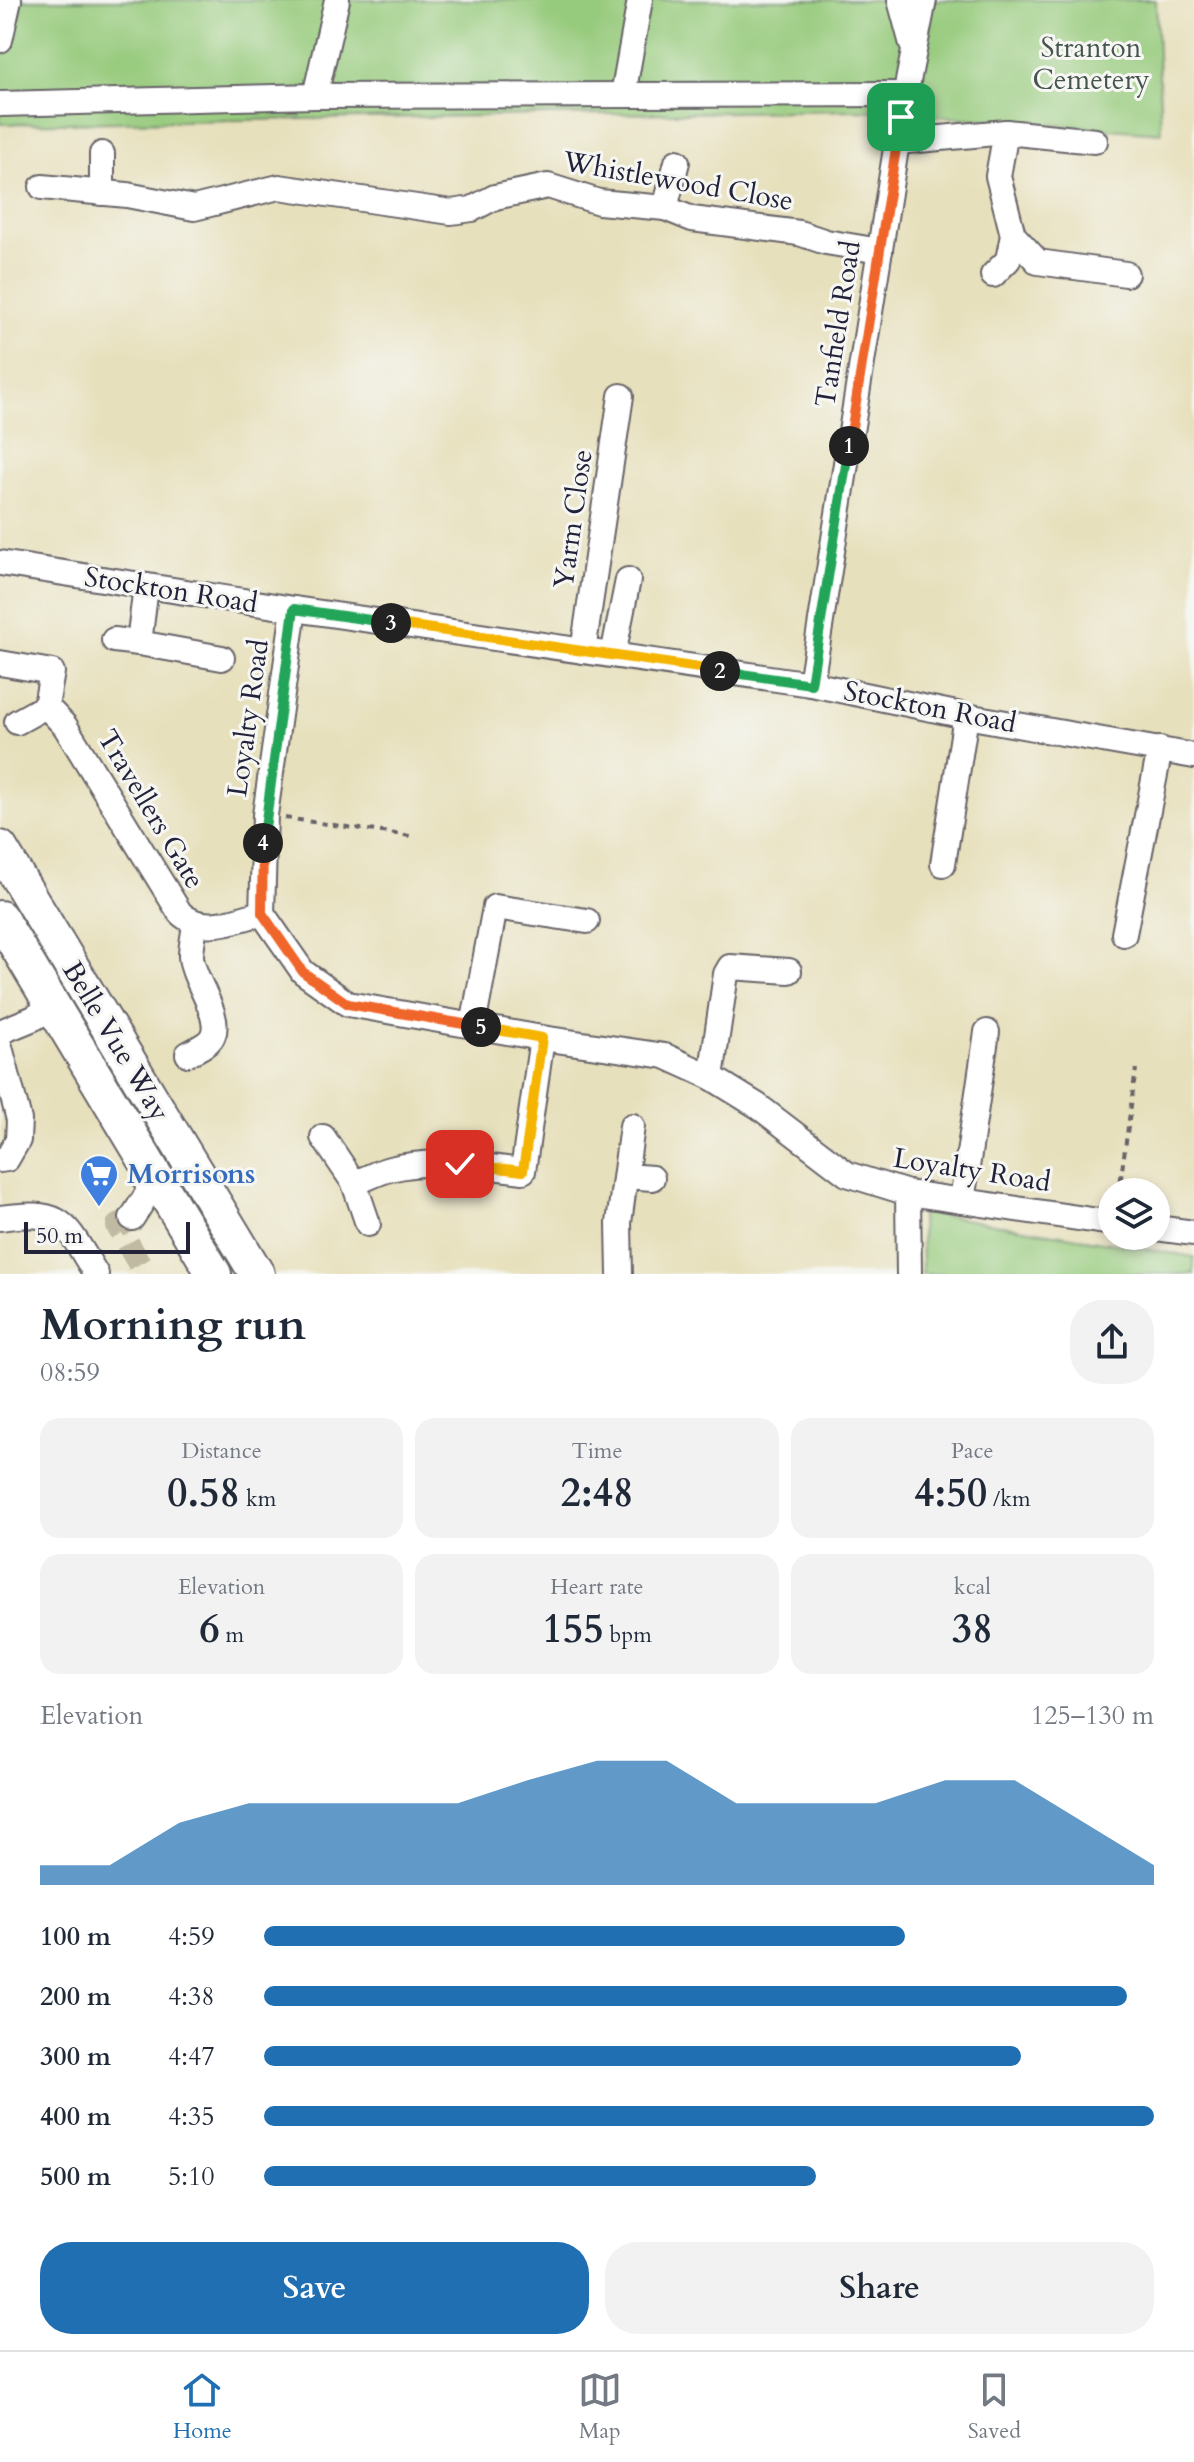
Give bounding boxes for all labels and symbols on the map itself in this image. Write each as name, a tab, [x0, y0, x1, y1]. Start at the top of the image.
park label: Stranton Cemetery	[1032, 29, 1150, 99]
pin	[867, 83, 935, 151]
street label: Whistlewood Close	[559, 142, 796, 220]
street label: Tanfield Road	[806, 238, 870, 410]
pin: 1	[829, 426, 869, 466]
street label: Yarm Close	[544, 447, 602, 591]
street label: Stockton Road	[82, 558, 260, 622]
pin: 3	[371, 603, 411, 643]
street label: Loyalty Road	[218, 637, 278, 799]
pin: 2	[700, 651, 740, 691]
street label: Stockton Road	[841, 672, 1019, 742]
street label: Travellers Gate	[88, 722, 214, 896]
pin: 4	[243, 823, 283, 863]
street label: Belle Vue Way	[53, 954, 179, 1128]
pin: 5	[461, 1007, 501, 1047]
pin	[426, 1130, 494, 1198]
street label: Loyalty Road	[891, 1139, 1053, 1201]
supermarket icon: Morrisons	[78, 1153, 120, 1208]
place label: Morrisons	[127, 1155, 255, 1193]
scale bar	[24, 1218, 190, 1254]

